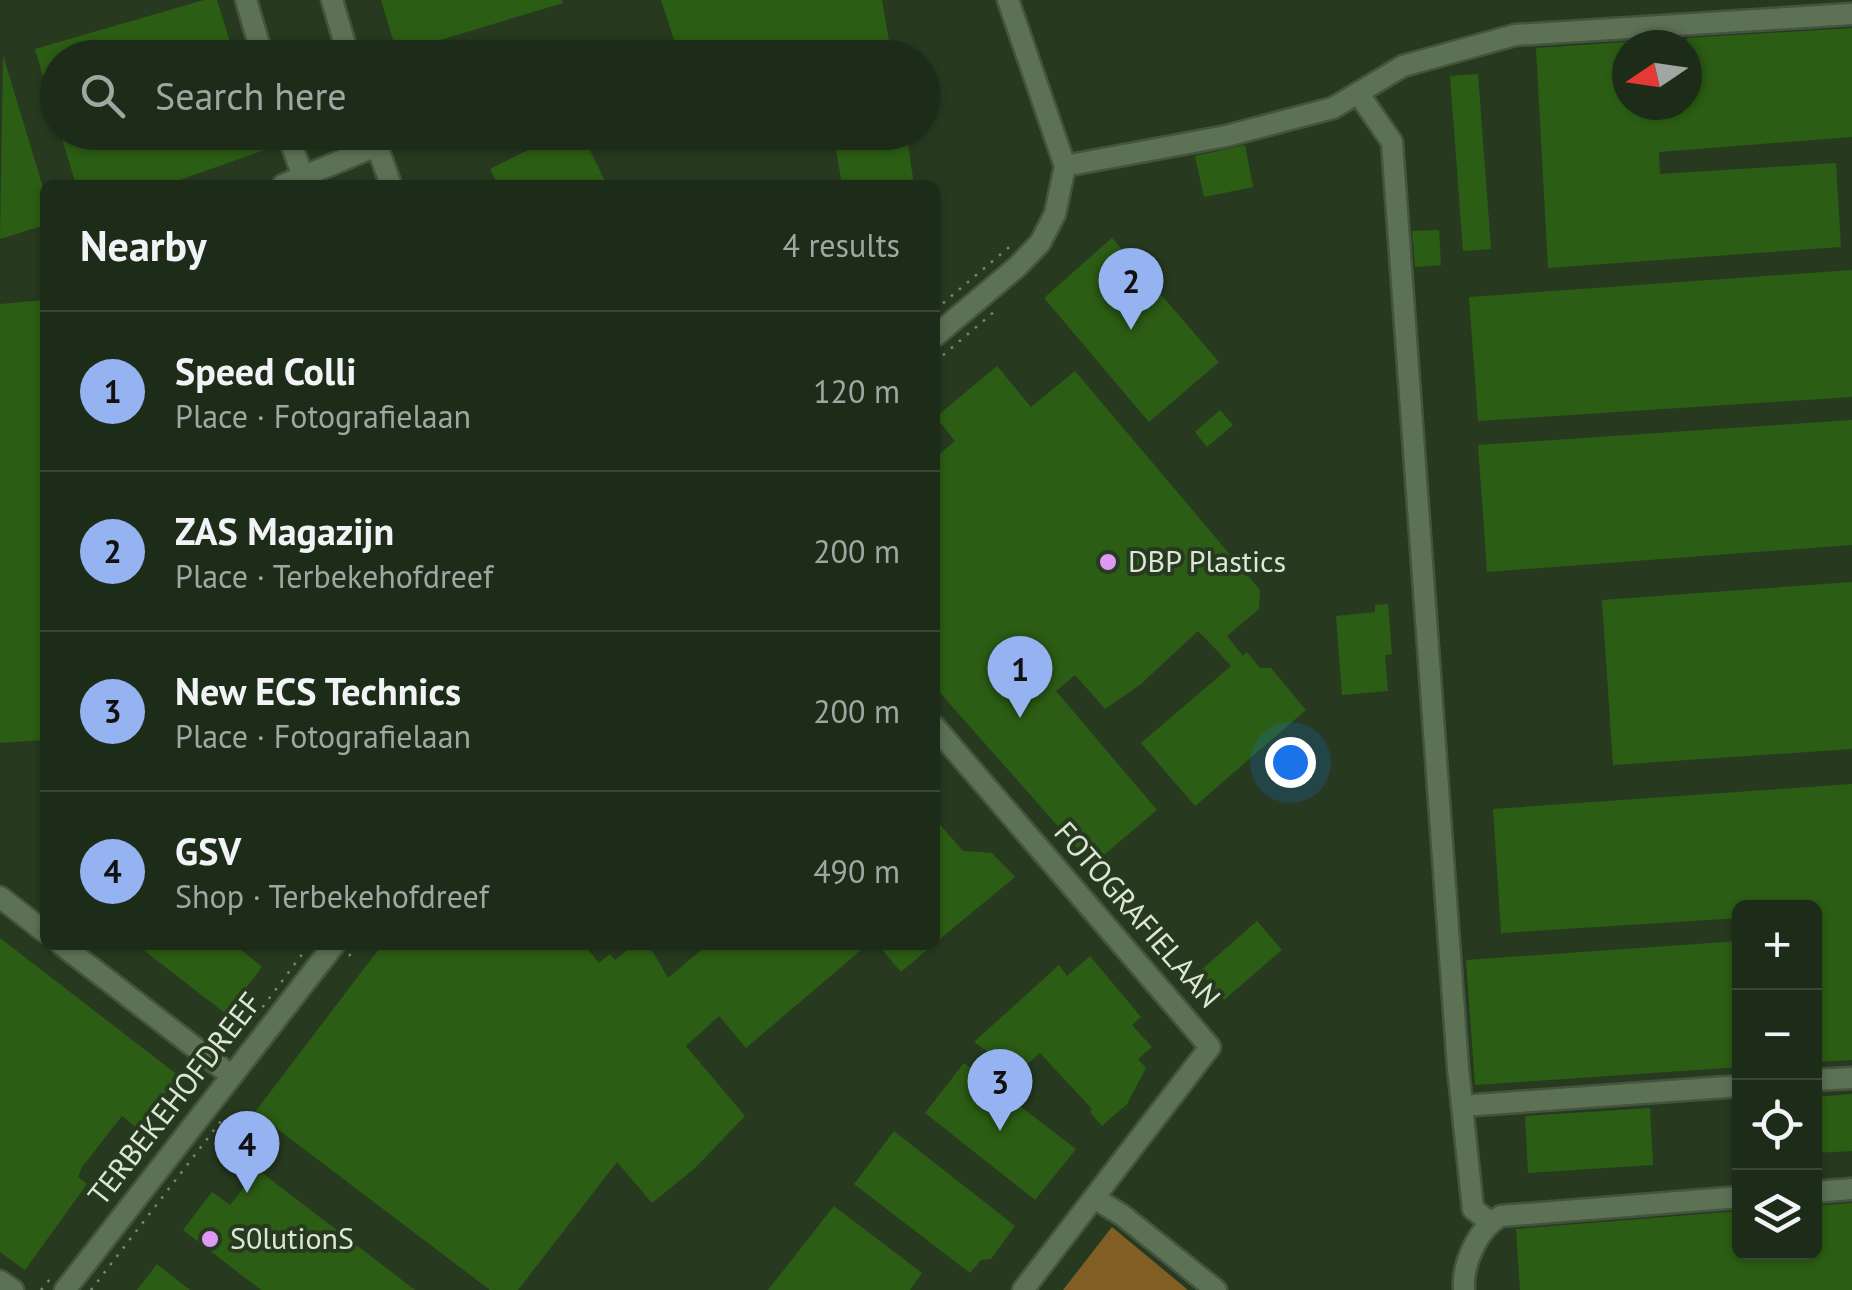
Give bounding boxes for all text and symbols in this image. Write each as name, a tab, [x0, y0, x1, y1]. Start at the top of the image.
north arrow	[1612, 30, 1702, 120]
search box	[40, 40, 940, 150]
icon: search	[75, 68, 130, 123]
text: Search here	[155, 71, 347, 120]
text: Nearby	[80, 218, 207, 273]
text: 4 results	[782, 224, 900, 266]
pin: 2	[1098, 248, 1164, 330]
text: Speed Colli	[175, 346, 357, 395]
text: 1	[103, 370, 122, 412]
text: 120 m	[813, 370, 900, 412]
text: Place · Fotografielaan	[175, 395, 471, 437]
text: ZAS Magazijn	[175, 506, 394, 555]
text: 2	[103, 530, 122, 572]
text: 200 m	[813, 530, 900, 572]
place label: DBP Plastics	[1128, 541, 1286, 580]
marker: DBP Plastics	[1097, 551, 1119, 573]
text: Place · Terbekehofdreef	[175, 555, 493, 597]
pin: 1	[988, 636, 1052, 718]
text: New ECS Technics	[175, 666, 461, 715]
text: 3	[103, 690, 122, 732]
text: 200 m	[813, 690, 900, 732]
text: Place · Fotografielaan	[175, 715, 471, 757]
your location	[1265, 737, 1316, 788]
street label: FOTOGRAFIELAAN	[1046, 813, 1230, 1015]
text: GSV	[175, 826, 241, 875]
text: 4	[103, 850, 122, 892]
text: 490 m	[813, 850, 900, 892]
text: Shop · Terbekehofdreef	[175, 875, 489, 917]
map controls	[1732, 900, 1822, 1260]
button: +	[1732, 900, 1822, 990]
street label: TERBEKEHOFDREEF	[78, 984, 269, 1212]
button: −	[1732, 990, 1822, 1080]
pin: 3	[968, 1048, 1032, 1131]
button: locate	[1732, 1080, 1822, 1170]
pin: 4	[214, 1110, 280, 1193]
button: layers	[1732, 1170, 1822, 1260]
place label: S0lutionS	[230, 1218, 354, 1257]
marker: S0lutionS	[199, 1228, 221, 1250]

